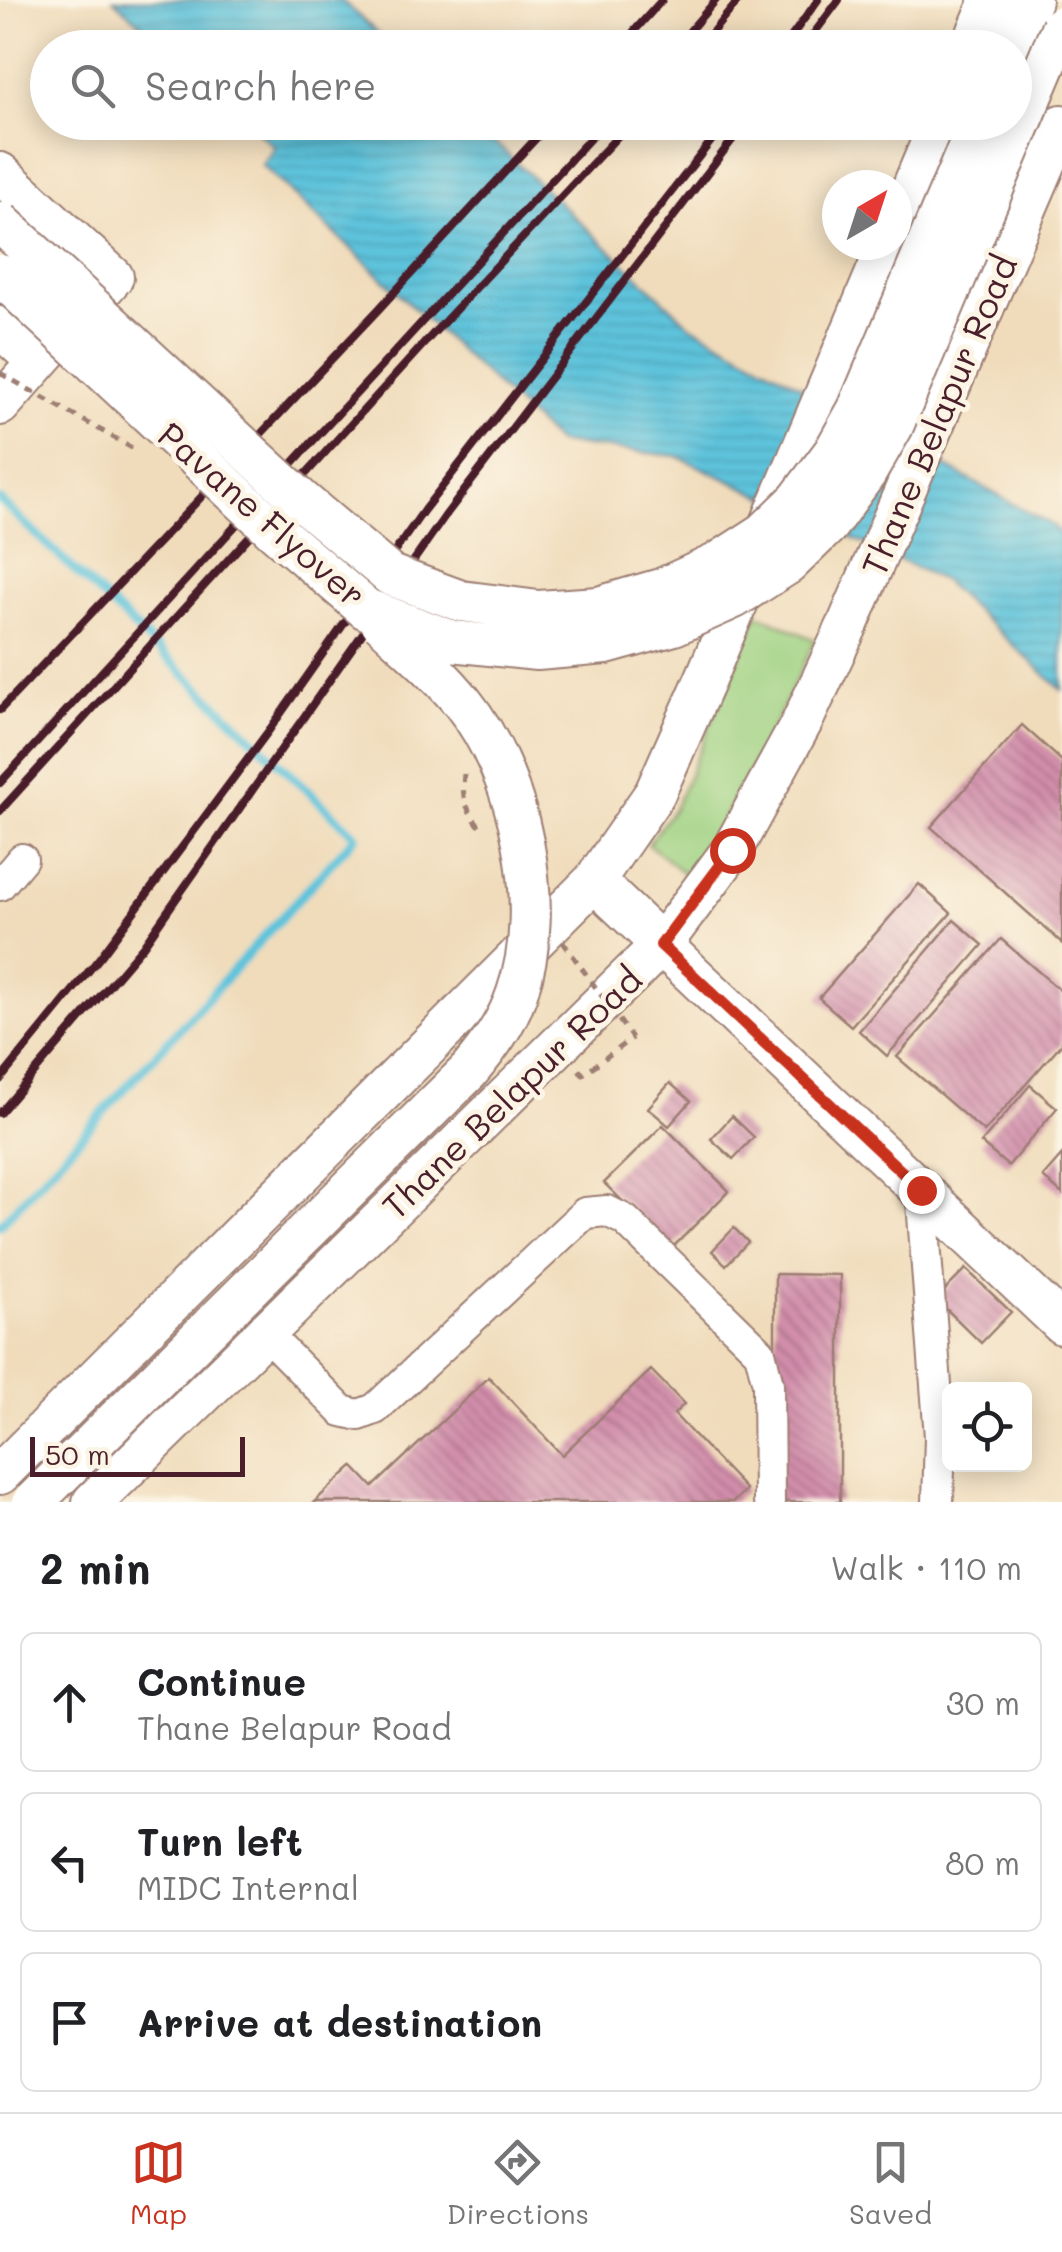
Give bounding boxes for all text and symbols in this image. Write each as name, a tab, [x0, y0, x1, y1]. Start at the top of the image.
search box	[30, 30, 1032, 140]
icon: search	[65, 58, 120, 113]
text: Search here	[145, 60, 376, 110]
north arrow	[822, 170, 912, 260]
street label: Thane Belapur Road	[850, 248, 1026, 582]
street label: Pavane Flyover	[149, 411, 377, 617]
route start	[710, 828, 756, 874]
street label: Thane Belapur Road	[371, 956, 651, 1228]
route end	[899, 1168, 945, 1214]
map controls	[942, 1382, 1032, 1472]
button: locate	[942, 1382, 1032, 1472]
scale bar	[30, 1432, 245, 1476]
text: 50 m	[45, 1436, 110, 1472]
text: 2 min	[40, 1540, 150, 1595]
text: Walk · 110 m	[830, 1546, 1022, 1588]
text: Continue	[137, 1656, 306, 1706]
icon: ahead	[42, 1675, 97, 1730]
text: 30 m	[946, 1681, 1020, 1723]
text: Thane Belapur Road	[137, 1706, 452, 1748]
text: Turn left	[137, 1816, 303, 1866]
icon: left	[42, 1835, 97, 1890]
text: 80 m	[945, 1841, 1020, 1883]
text: MIDC Internal	[137, 1866, 359, 1908]
icon: arrive	[42, 1995, 97, 2050]
text: Arrive at destination	[137, 1997, 542, 2047]
tab: Map	[130, 2135, 187, 2231]
tab: Directions	[447, 2135, 589, 2231]
tab: Saved	[849, 2135, 932, 2231]

